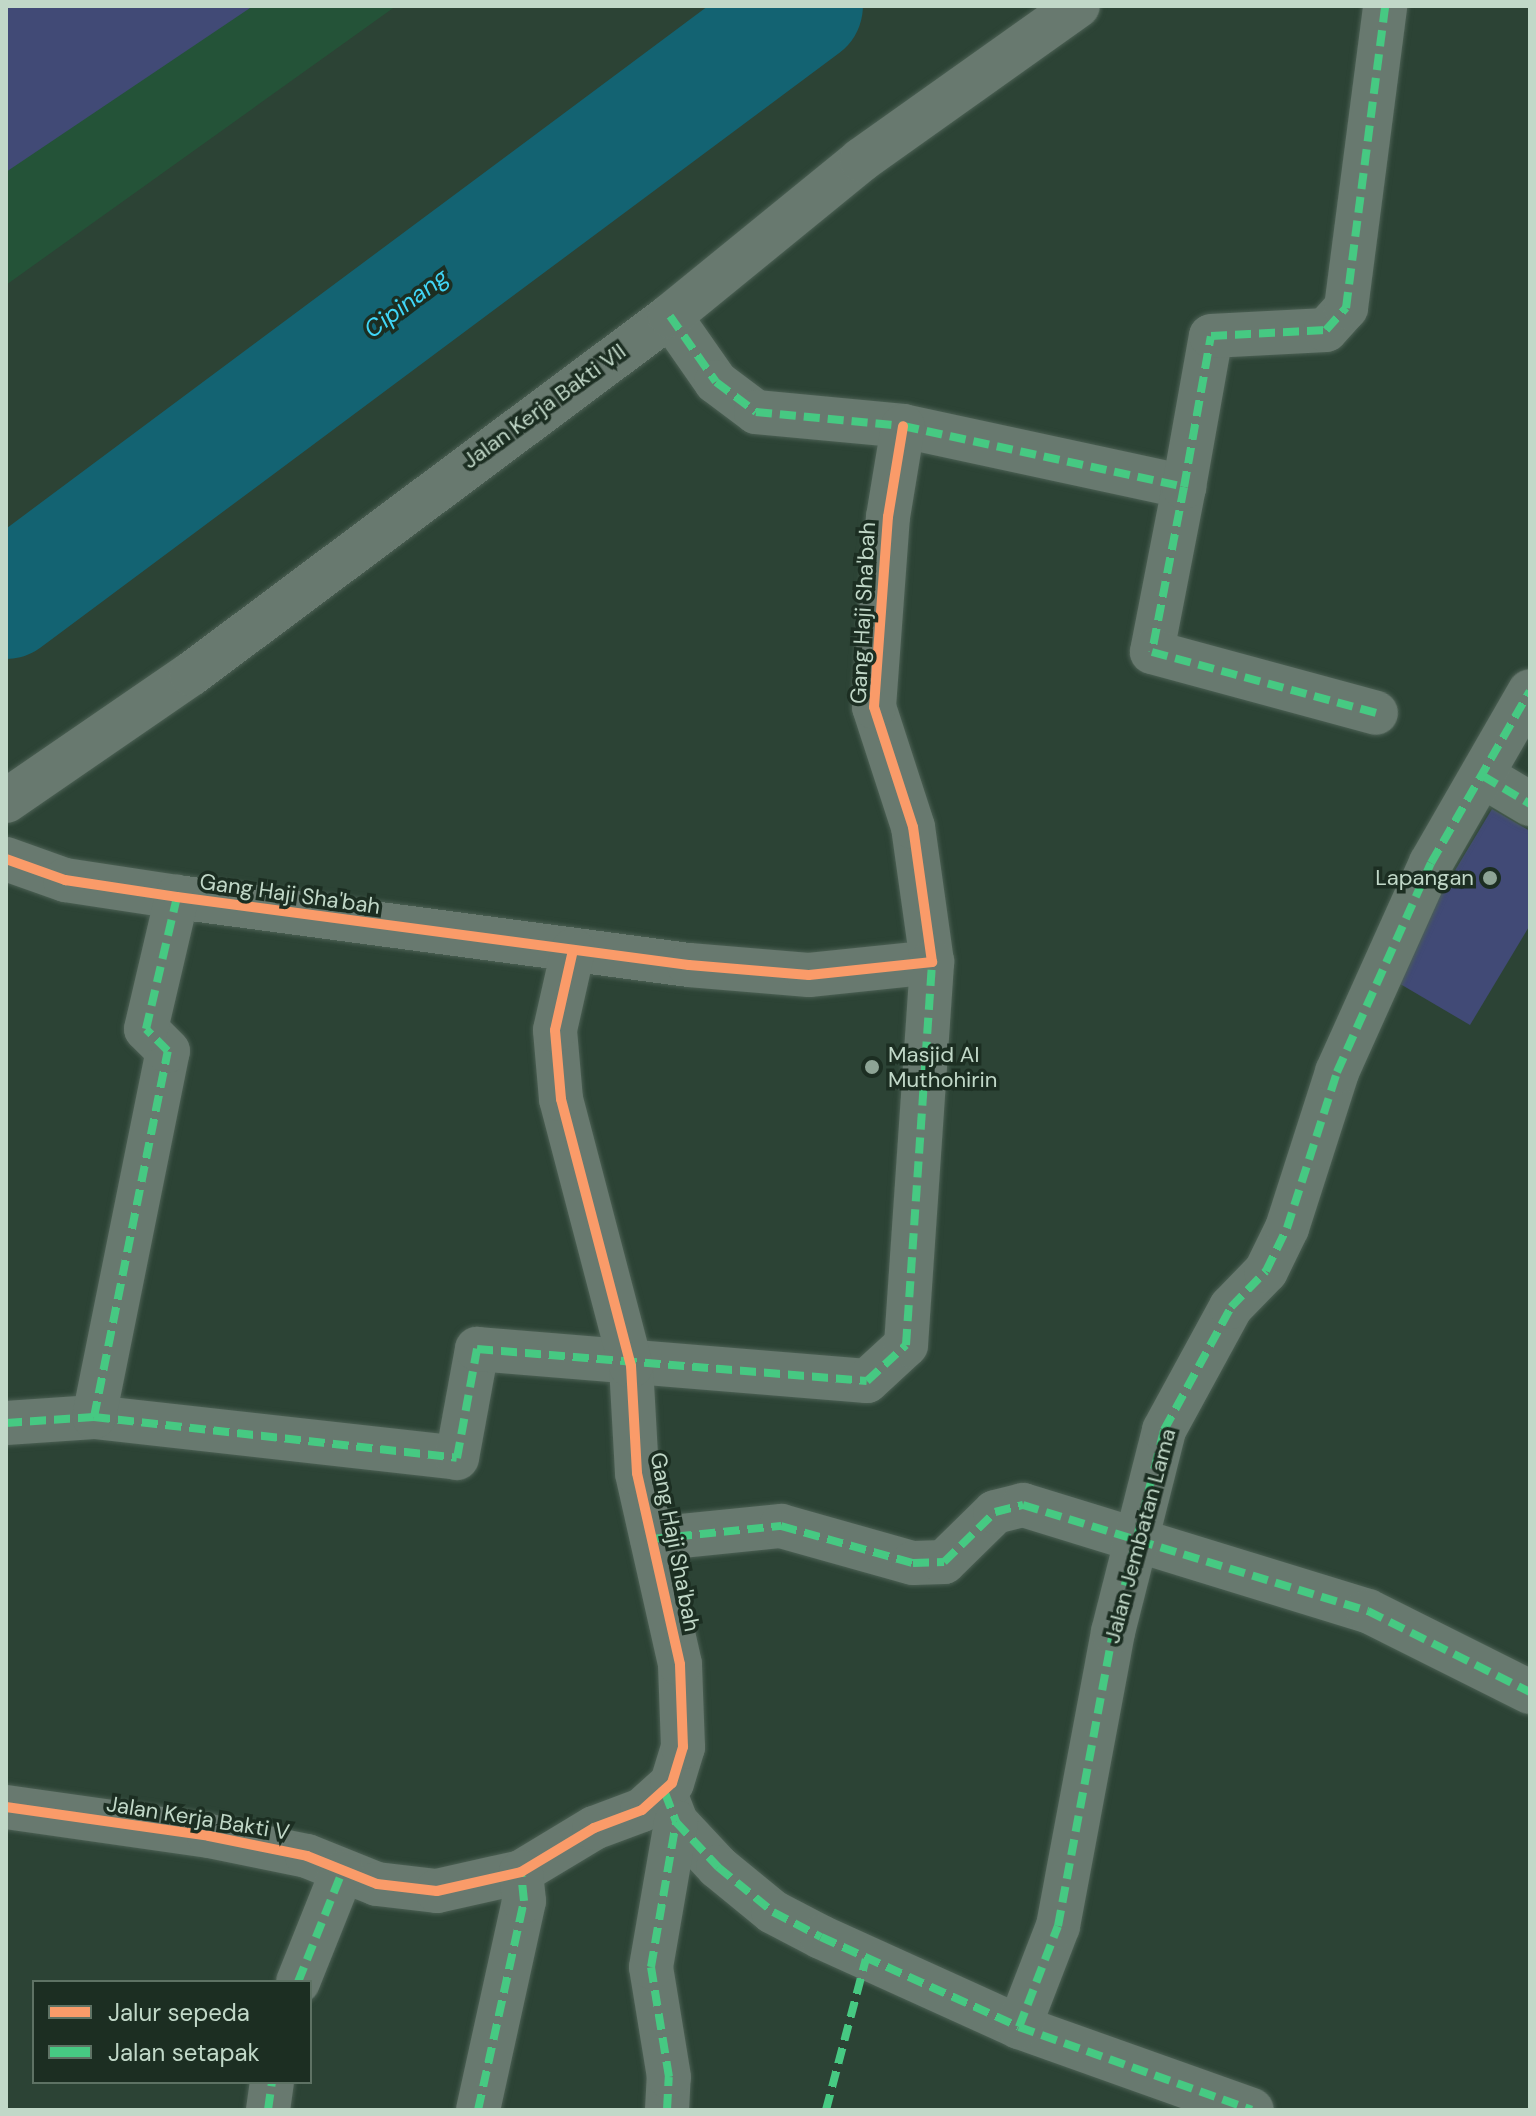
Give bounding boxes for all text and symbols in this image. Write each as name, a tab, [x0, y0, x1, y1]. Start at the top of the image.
water label: Cipinang	[358, 262, 454, 344]
street label: Jalan Kerja Bakti VII	[457, 338, 631, 474]
street label: Gang Haji Sha'bah	[845, 521, 881, 705]
place label: Lapangan	[1375, 865, 1474, 891]
street label: Gang Haji Sha'bah	[198, 868, 382, 920]
marker: Lapangan	[1481, 869, 1499, 887]
place label: Masjid Al Muthohirin	[888, 1041, 997, 1092]
marker: Masjid Al Muthohirin	[863, 1058, 881, 1076]
street label: Jalan Jembatan Lama	[1099, 1426, 1181, 1646]
street label: Gang Haji Sha'bah	[645, 1450, 705, 1634]
street label: Jalan Kerja Bakti V	[105, 1790, 291, 1846]
legend	[32, 1980, 312, 2084]
text: Jalur sepeda	[108, 1997, 250, 2028]
text: Jalan setapak	[108, 2037, 260, 2068]

